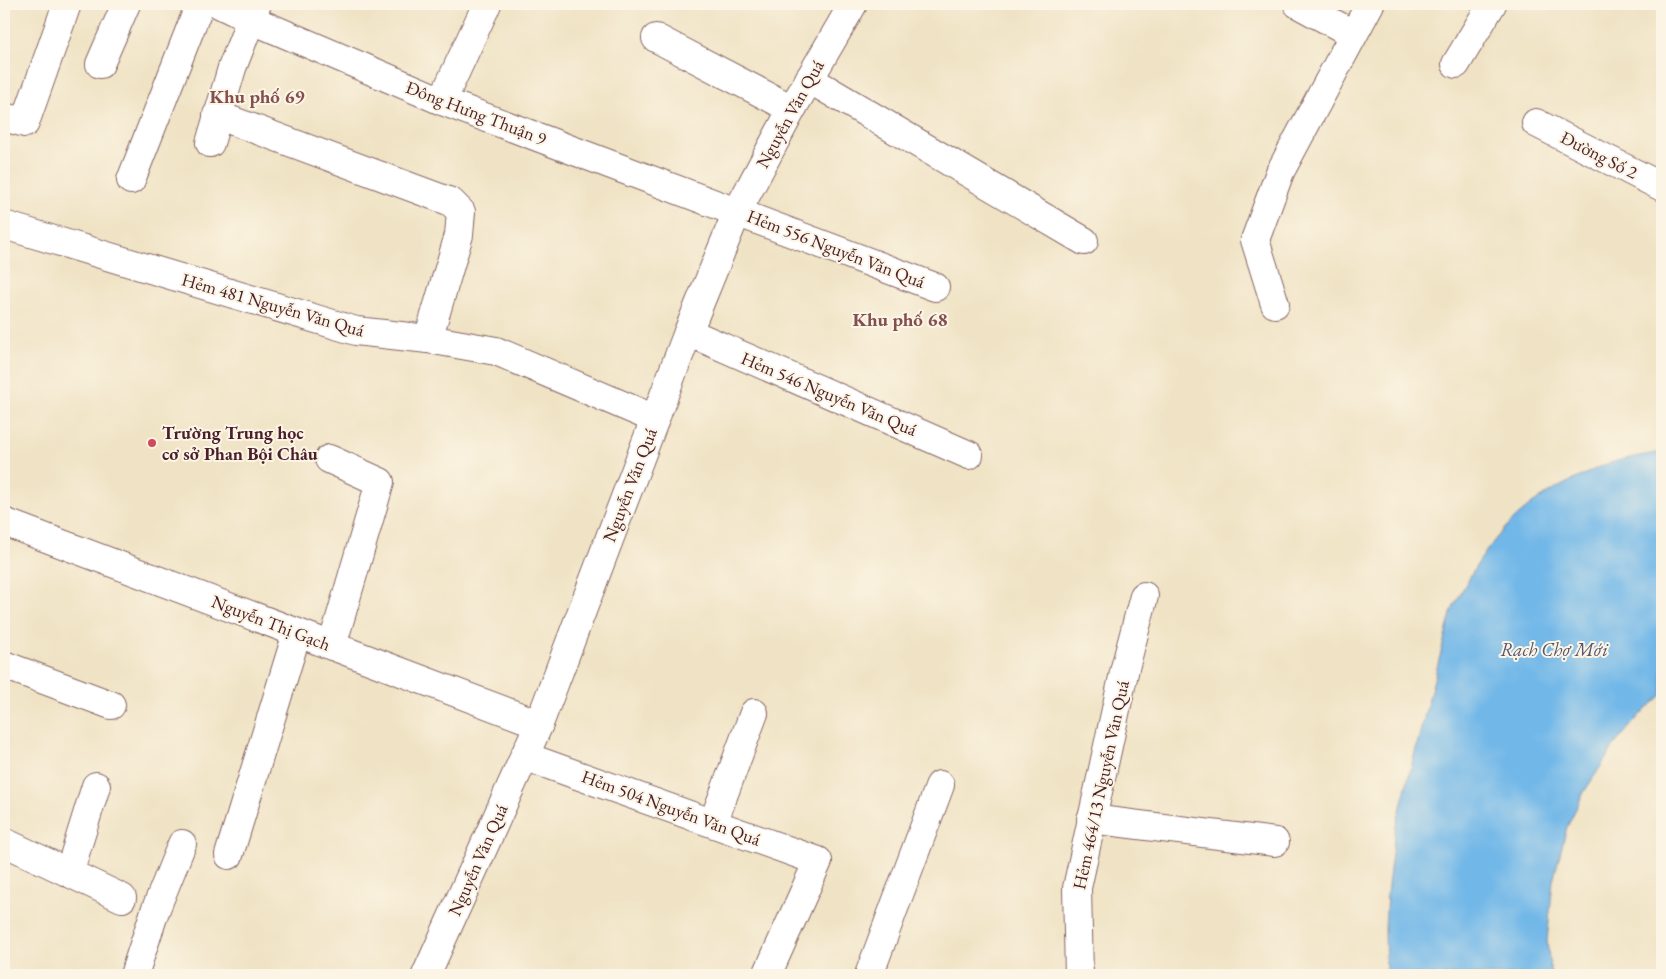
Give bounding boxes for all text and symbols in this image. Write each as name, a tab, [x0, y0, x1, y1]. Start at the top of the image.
street label: Nguyễn Văn Quá	[750, 55, 829, 172]
street label: Đông Hưng Thuận 9	[403, 75, 550, 150]
district label: Khu phố 69	[209, 84, 305, 109]
street label: Đường Số 2	[1557, 125, 1642, 184]
street label: Hẻm 556 Nguyễn Văn Quá	[744, 204, 929, 293]
street label: Hẻm 481 Nguyễn Văn Quá	[179, 267, 368, 342]
district label: Khu phố 68	[852, 307, 948, 332]
street label: Hẻm 546 Nguyễn Văn Quá	[738, 346, 921, 441]
place label: Trường Trung học cơ sở Phan Bội Châu	[162, 421, 318, 465]
street label: Nguyễn Văn Quá	[597, 424, 662, 545]
marker: Trường Trung học cơ sở Phan Bội Châu	[146, 437, 158, 449]
street label: Nguyễn Thị Gạch	[209, 589, 334, 656]
water label: Rạch Chợ Mới	[1500, 637, 1609, 662]
street label: Hẻm 464/13 Nguyễn Văn Quá	[1067, 677, 1134, 892]
street label: Hẻm 504 Nguyễn Văn Quá	[579, 764, 765, 851]
street label: Nguyễn Văn Quá	[443, 800, 513, 919]

